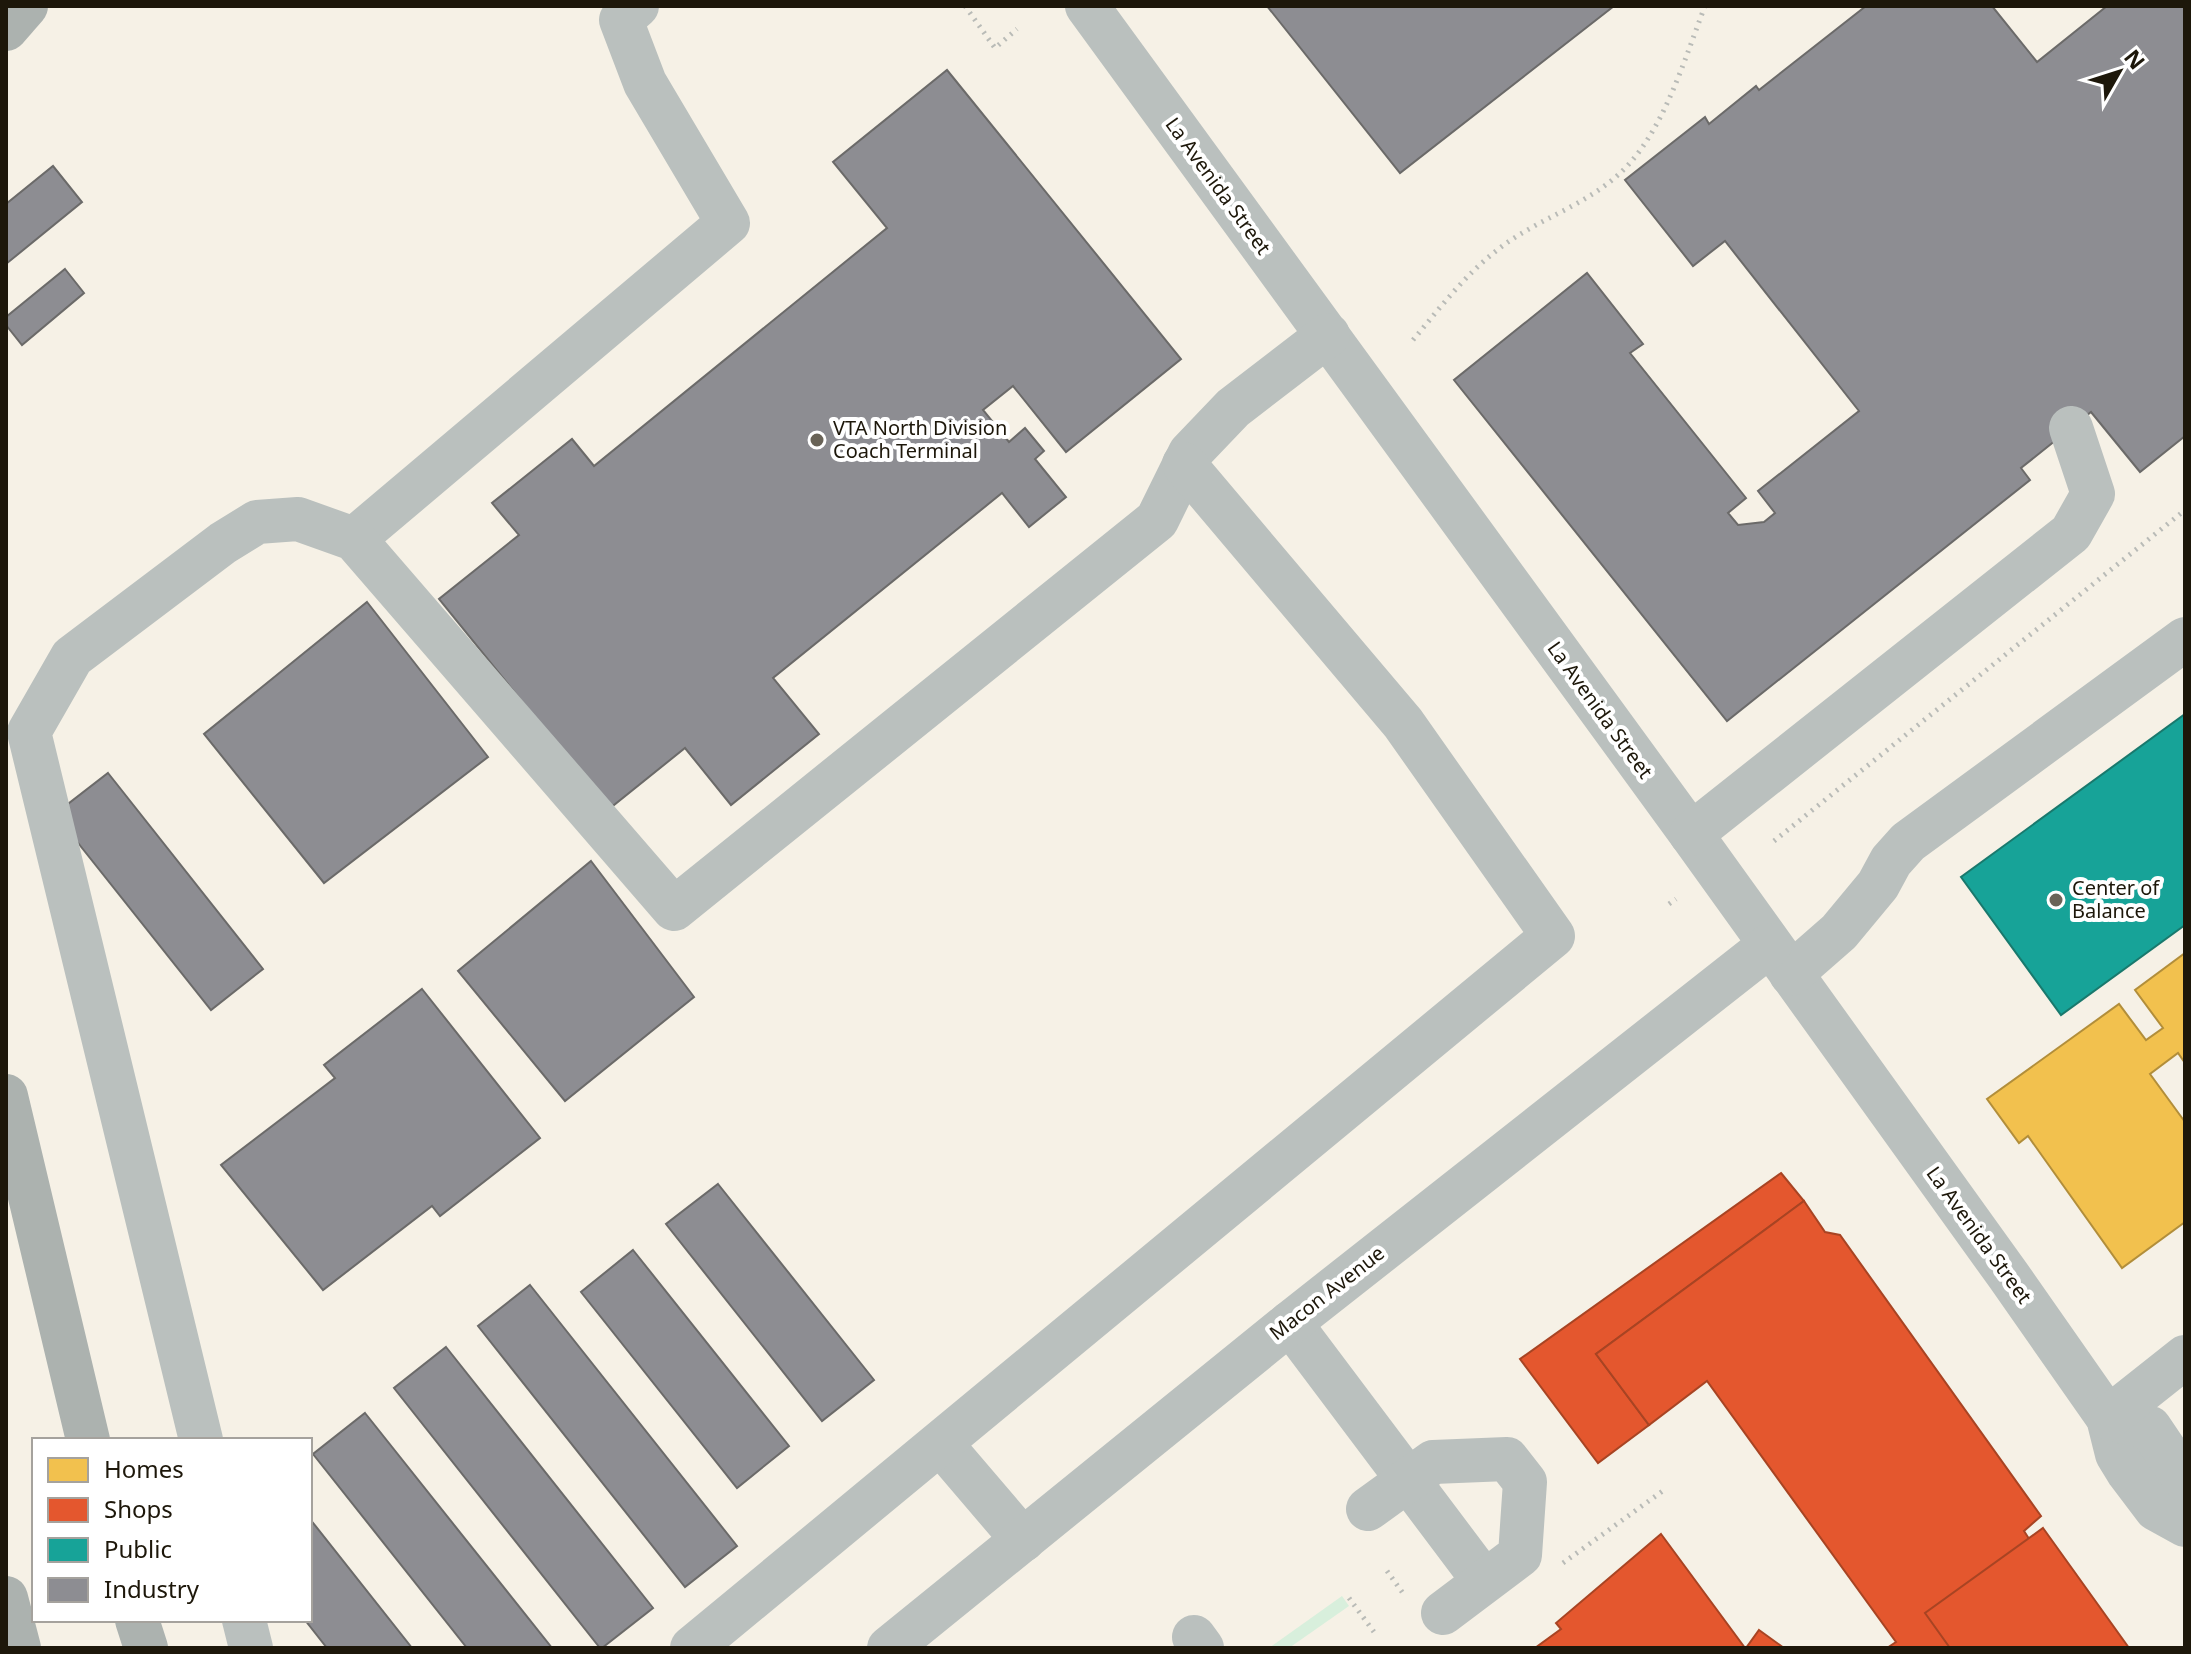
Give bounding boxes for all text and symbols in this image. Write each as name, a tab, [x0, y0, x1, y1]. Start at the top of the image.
north arrow	[2079, 32, 2159, 112]
text: N	[2118, 42, 2153, 75]
street label: La Avenida Street	[1160, 112, 1277, 260]
place label: VTA North Division Coach Terminal	[833, 414, 1007, 464]
marker: VTA North Division Coach Terminal	[808, 431, 826, 449]
street label: La Avenida Street	[1542, 636, 1659, 784]
place label: Center of Balance	[2072, 874, 2160, 924]
marker: Center of Balance	[2047, 891, 2065, 909]
street label: La Avenida Street	[1921, 1161, 2038, 1309]
street label: Macon Avenue	[1264, 1239, 1390, 1346]
legend	[32, 1438, 312, 1622]
text: Homes	[104, 1452, 184, 1485]
text: Shops	[104, 1492, 173, 1525]
text: Public	[104, 1532, 172, 1565]
text: Industry	[104, 1572, 200, 1605]

